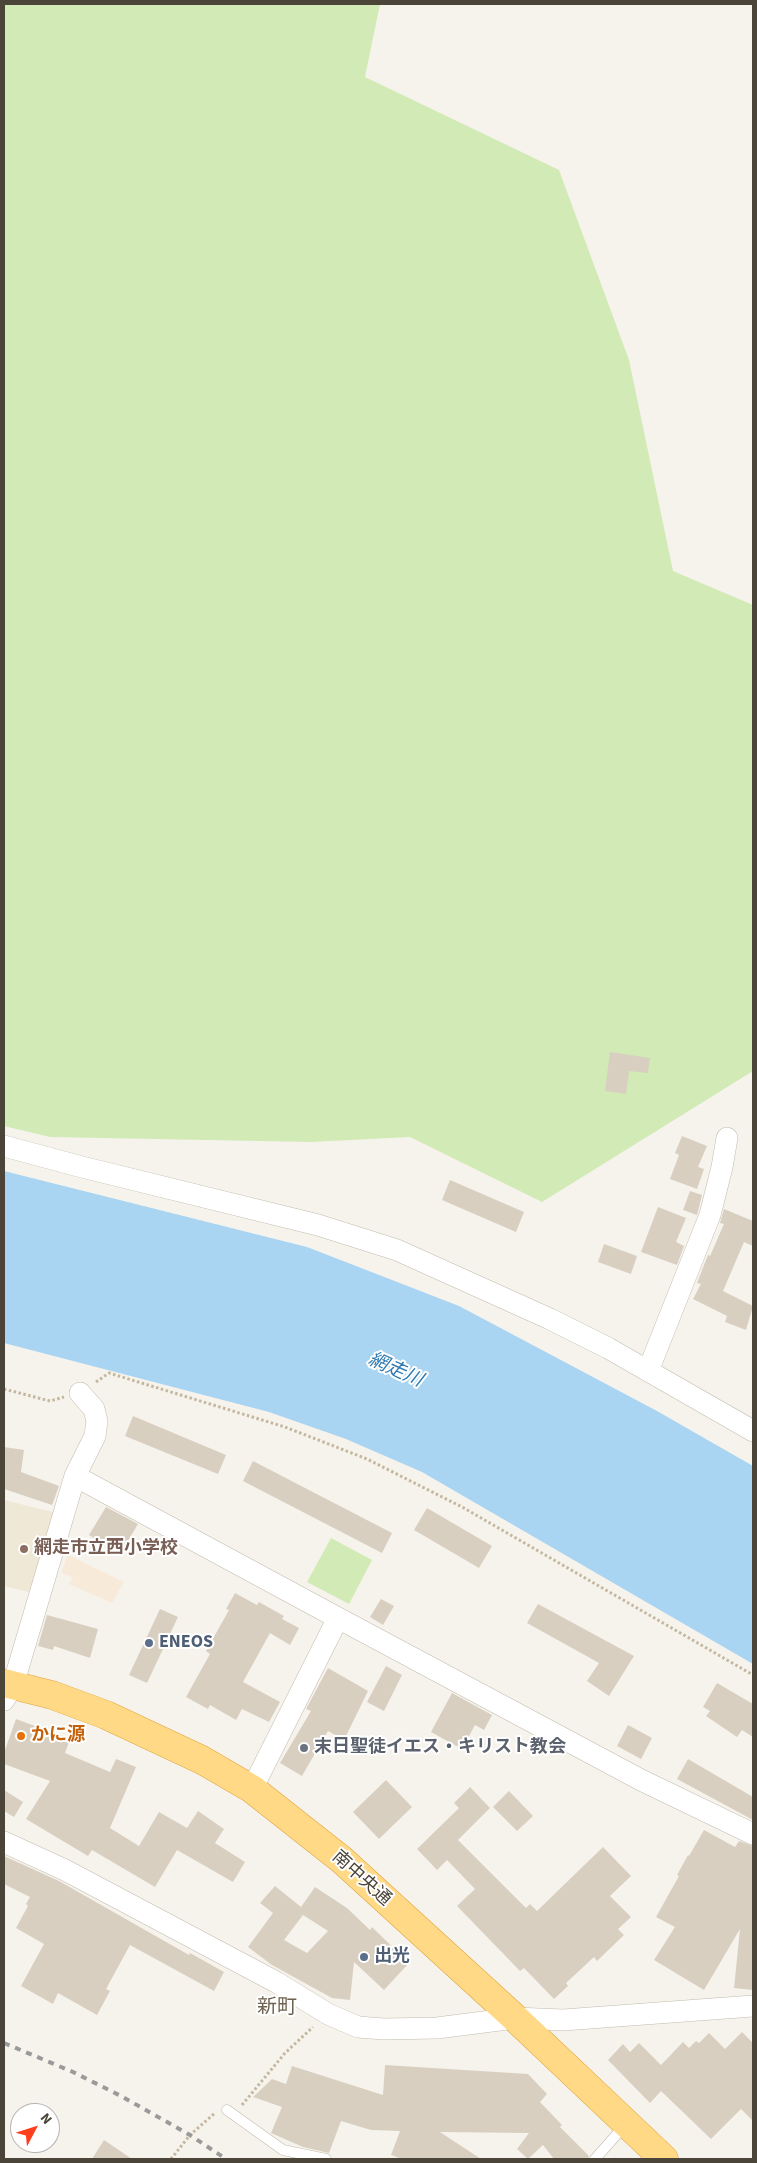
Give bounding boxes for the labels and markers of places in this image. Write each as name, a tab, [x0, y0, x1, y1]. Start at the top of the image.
place label: 網走市立西小学校	[34, 1538, 178, 1560]
marker: 網走市立西小学校	[18, 1543, 30, 1555]
place label: ENEOS	[159, 1632, 213, 1654]
marker: ENEOS	[143, 1637, 155, 1649]
place label: かに源	[31, 1725, 85, 1747]
marker: かに源	[15, 1730, 27, 1742]
place label: 末日聖徒イエス・キリスト教会	[314, 1737, 566, 1759]
marker: 末日聖徒イエス・キリスト教会	[298, 1742, 310, 1754]
place label: 出光	[374, 1946, 410, 1968]
marker: 出光	[358, 1951, 370, 1963]

